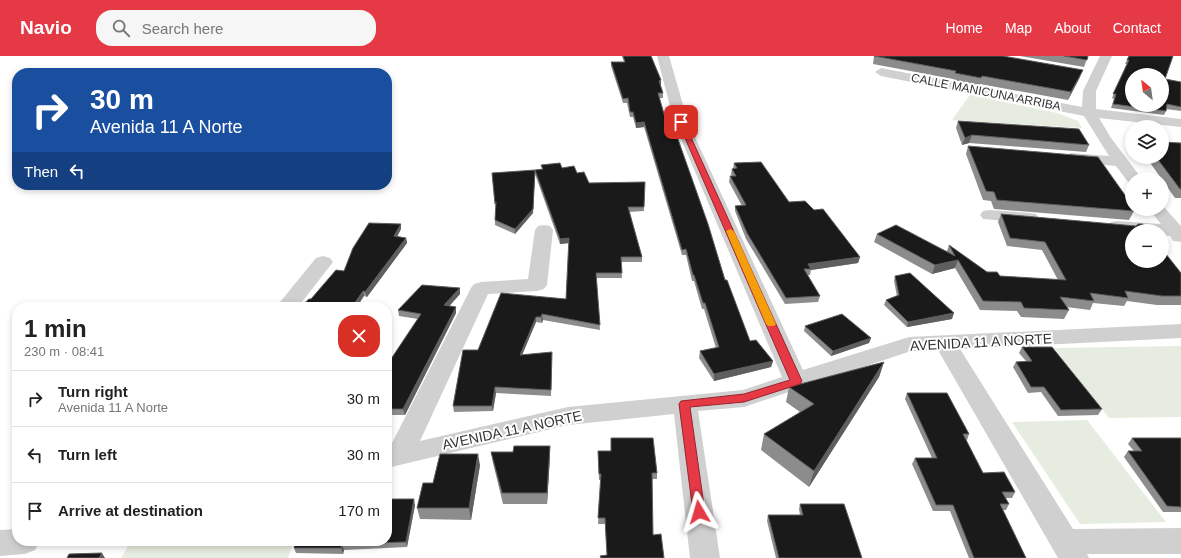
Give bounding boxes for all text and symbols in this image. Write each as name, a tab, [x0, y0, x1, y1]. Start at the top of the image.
search box	[96, 10, 376, 46]
text: Navio	[20, 17, 72, 38]
icon: search	[110, 17, 132, 39]
text: Search here	[142, 20, 223, 37]
text: Home	[946, 20, 983, 36]
text: Map	[1005, 20, 1032, 36]
text: About	[1054, 20, 1091, 36]
text: Contact	[1113, 20, 1161, 36]
north arrow	[1125, 68, 1169, 112]
map controls	[1125, 68, 1169, 268]
street label: CALLE MANICUNA ARRIBA	[910, 71, 1062, 113]
icon: right	[24, 84, 76, 136]
text: 30 m	[90, 84, 154, 115]
pin	[664, 105, 698, 139]
icon: arrive	[670, 111, 692, 133]
text: Avenida 11 A Norte	[90, 117, 242, 137]
button: layers	[1125, 120, 1169, 164]
icon: left	[66, 160, 88, 182]
text: Then	[24, 163, 58, 180]
button: +	[1125, 172, 1169, 216]
button: −	[1125, 224, 1169, 268]
text: 1 min	[24, 315, 87, 342]
button: close	[338, 315, 380, 357]
street label: AVENIDA 11 A NORTE	[909, 330, 1053, 354]
text: 230 m · 08:41	[24, 344, 104, 359]
text: Turn right	[58, 383, 128, 400]
icon: right	[24, 388, 46, 410]
text: 30 m	[347, 390, 380, 407]
text: Avenida 11 A Norte	[58, 400, 168, 415]
street label: AVENIDA 11 A NORTE	[441, 407, 583, 453]
icon: left	[24, 444, 46, 466]
text: Turn left	[58, 446, 117, 463]
text: 30 m	[347, 446, 380, 463]
position arrow	[678, 491, 720, 533]
icon: arrive	[24, 500, 46, 522]
text: Arrive at destination	[58, 502, 203, 519]
text: 170 m	[338, 502, 380, 519]

